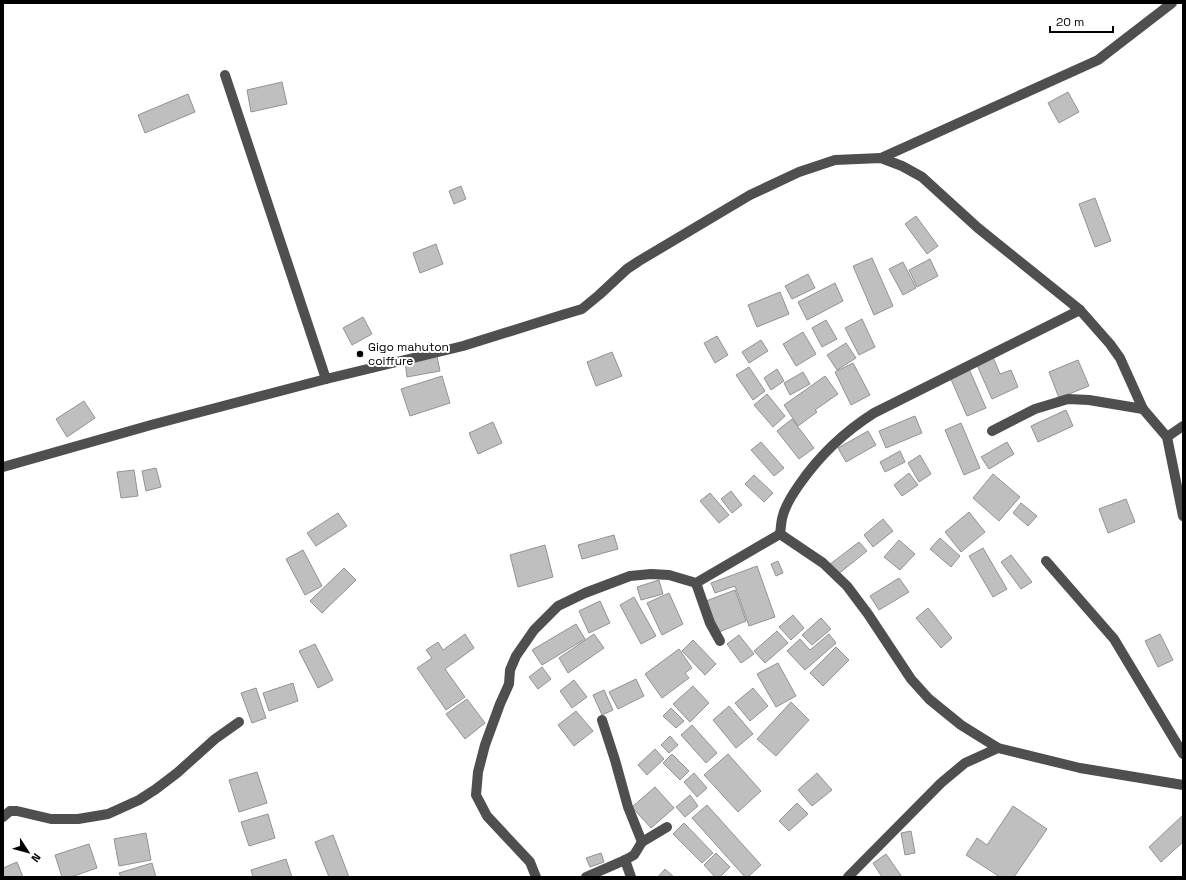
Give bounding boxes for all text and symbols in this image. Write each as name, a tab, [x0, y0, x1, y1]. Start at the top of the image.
scale bar	[1050, 8, 1113, 34]
text: 20 m	[1056, 14, 1084, 30]
place label: Gigo mahuton coiffure	[368, 339, 449, 369]
marker: Gigo mahuton coiffure	[355, 349, 365, 359]
north arrow	[8, 832, 48, 872]
text: N	[28, 851, 44, 865]

